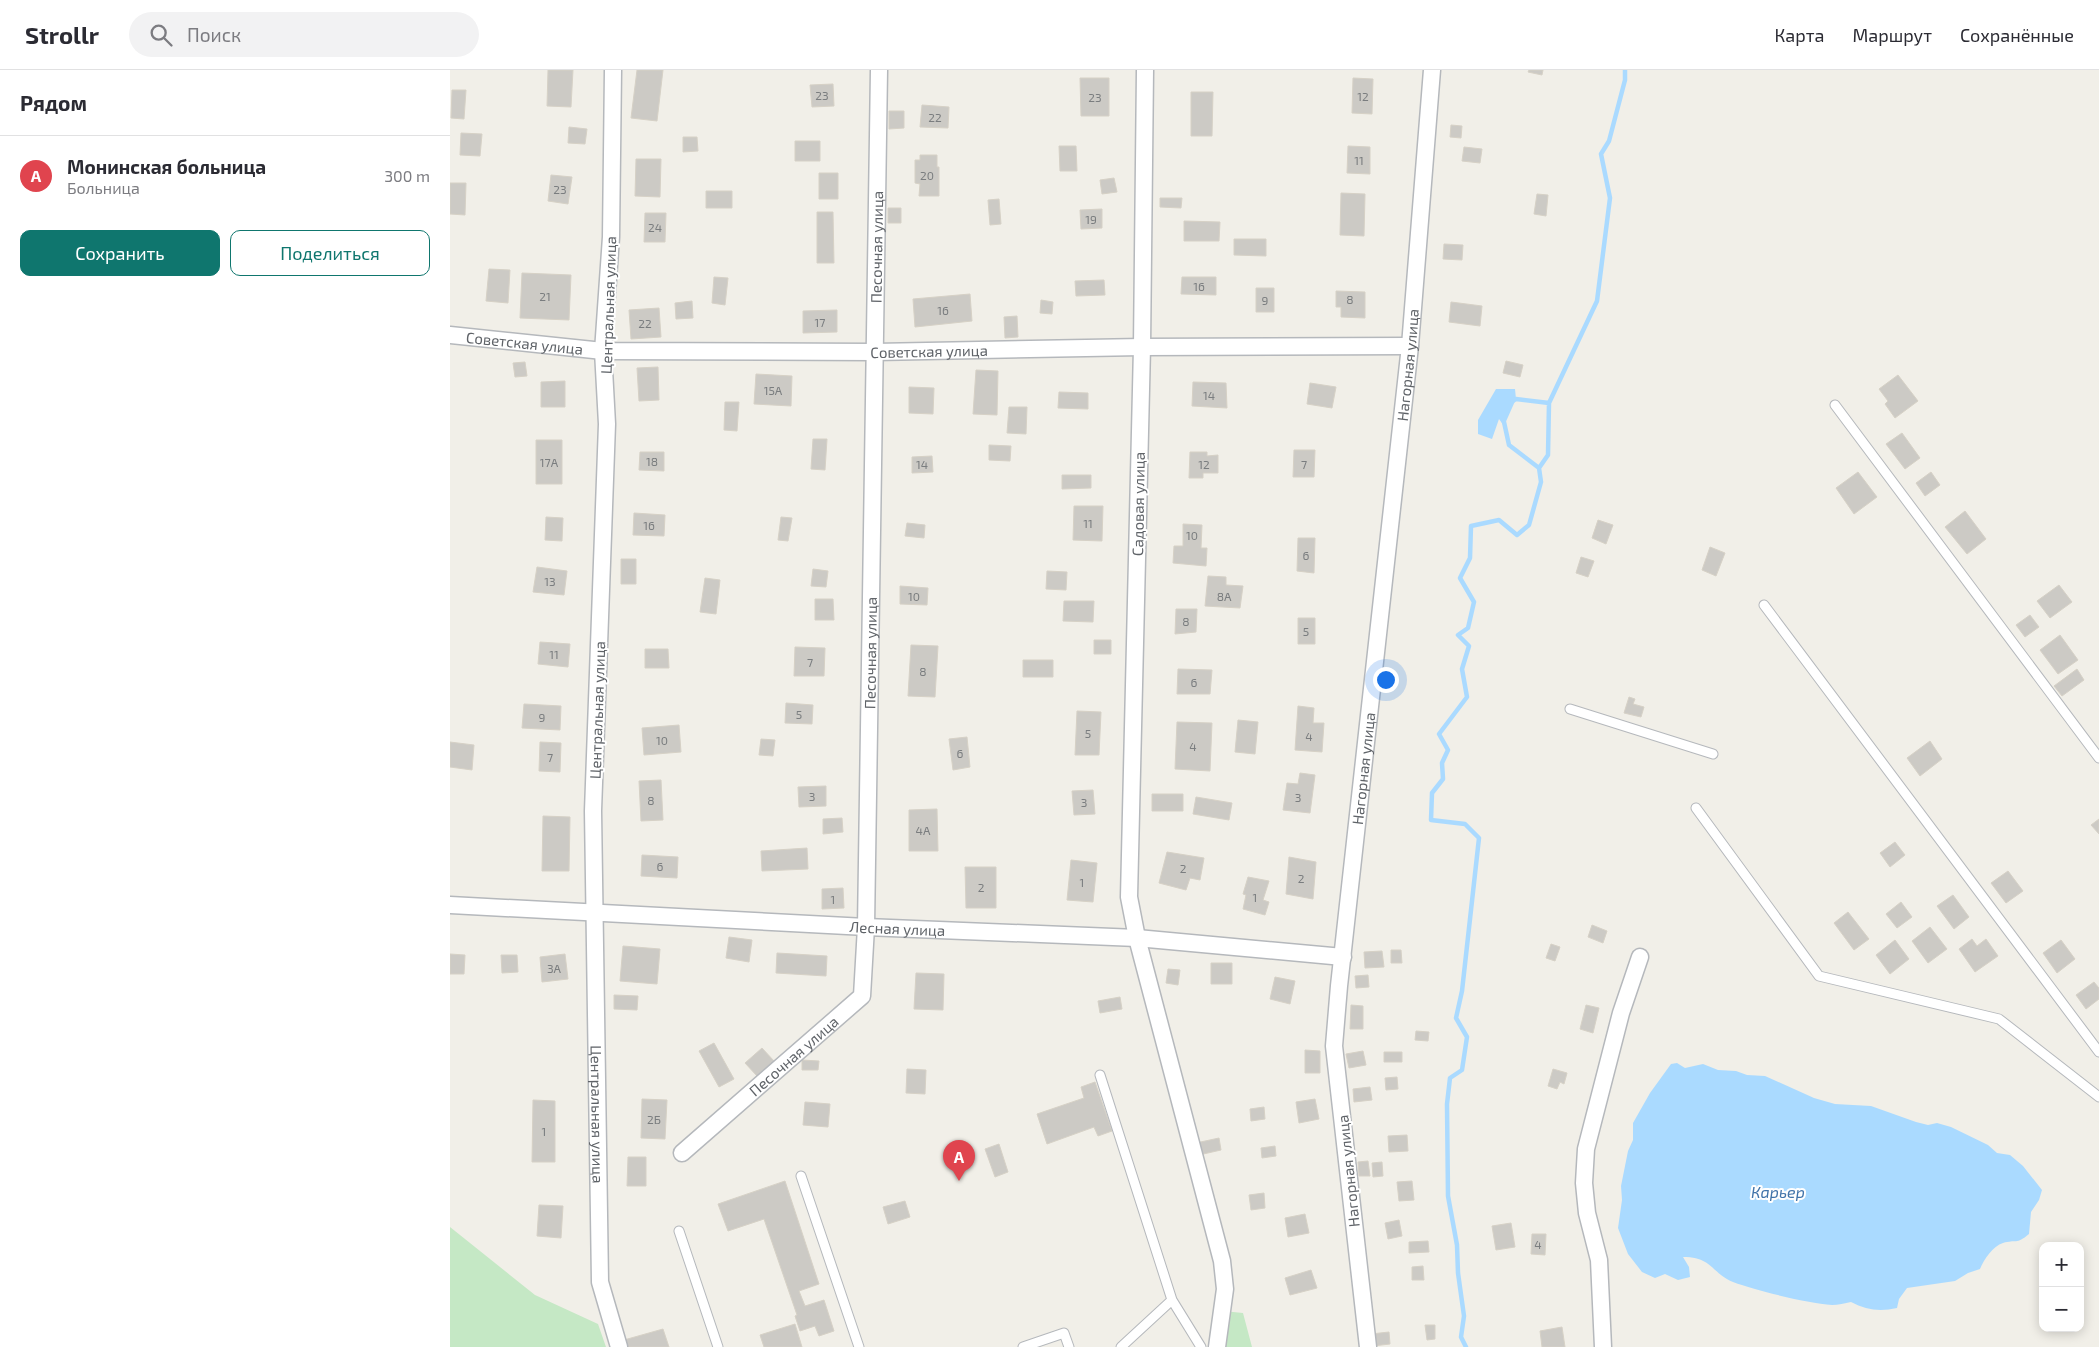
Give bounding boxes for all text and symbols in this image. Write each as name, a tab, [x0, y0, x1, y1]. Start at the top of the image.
search box	[129, 12, 479, 57]
text: Strollr	[25, 20, 99, 49]
icon: search	[147, 21, 175, 49]
text: Поиск	[187, 23, 241, 46]
text: Карта	[1774, 24, 1824, 46]
text: Маршрут	[1852, 24, 1932, 46]
text: Сохранённые	[1960, 24, 2074, 46]
house number: 23	[815, 88, 829, 102]
house number: 12	[1357, 89, 1369, 103]
text: Рядом	[20, 90, 87, 115]
house number: 23	[1088, 90, 1102, 104]
house number: 22	[928, 110, 942, 124]
house number: 11	[1354, 153, 1364, 167]
text: Монинская больница	[67, 155, 266, 178]
text: A	[31, 166, 41, 185]
text: 300 m	[384, 166, 430, 185]
house number: 20	[920, 168, 934, 182]
text: Больница	[67, 178, 140, 197]
house number: 23	[553, 182, 567, 196]
street label: Песочная улица	[866, 191, 887, 303]
house number: 19	[1085, 212, 1097, 226]
house number: 24	[648, 220, 662, 234]
button: Сохранить	[20, 230, 220, 276]
button: Поделиться	[230, 230, 430, 276]
street label: Центральная улица	[597, 236, 620, 374]
house number: 16	[1193, 279, 1205, 293]
house number: 21	[539, 289, 551, 303]
house number: 8	[1346, 292, 1354, 306]
house number: 9	[1262, 293, 1269, 307]
house number: 16	[937, 303, 949, 317]
street label: Нагорная улица	[1393, 308, 1422, 422]
house number: 17	[815, 315, 825, 329]
house number: 22	[638, 316, 652, 330]
street label: Советская улица	[465, 328, 584, 358]
street label: Советская улица	[870, 341, 988, 361]
house number: 15А	[764, 383, 783, 397]
house number: 14	[1203, 388, 1215, 402]
street label: Садовая улица	[1128, 452, 1149, 556]
house number: 18	[646, 454, 658, 468]
house number: 17А	[540, 455, 559, 469]
house number: 14	[916, 457, 928, 471]
house number: 12	[1198, 457, 1210, 471]
house number: 7	[1301, 457, 1307, 471]
house number: 11	[1083, 516, 1093, 530]
house number: 16	[643, 518, 655, 532]
house number: 10	[1186, 528, 1198, 542]
house number: 6	[1303, 548, 1310, 562]
house number: 13	[544, 574, 556, 588]
house number: 10	[908, 589, 920, 603]
house number: 8А	[1217, 589, 1232, 603]
street label: Песочная улица	[860, 597, 880, 709]
house number: 8	[1182, 614, 1190, 628]
house number: 5	[1303, 624, 1309, 638]
street label: Центральная улица	[586, 641, 609, 779]
house number: 11	[549, 647, 559, 661]
house number: 7	[807, 655, 813, 669]
house number: 8	[919, 664, 927, 678]
your location	[1373, 667, 1399, 693]
house number: 6	[1191, 675, 1198, 689]
house number: 5	[796, 707, 802, 721]
house number: 9	[539, 710, 546, 724]
street label: Нагорная улица	[1348, 711, 1378, 826]
house number: 5	[1085, 726, 1091, 740]
house number: 4	[1305, 729, 1313, 743]
house number: 10	[656, 733, 668, 747]
house number: 4	[1189, 739, 1197, 753]
house number: 6	[957, 746, 964, 760]
house number: 7	[547, 750, 553, 764]
house number: 3	[809, 789, 815, 803]
house number: 3	[1295, 790, 1301, 804]
house number: 8	[647, 793, 655, 807]
house number: 3	[1081, 795, 1087, 809]
house number: 4А	[916, 823, 931, 837]
house number: 6	[657, 859, 664, 873]
house number: 2	[1180, 861, 1187, 875]
house number: 2	[1298, 871, 1305, 885]
house number: 1	[1080, 875, 1084, 889]
house number: 2	[978, 880, 985, 894]
house number: 1	[1253, 890, 1257, 904]
house number: 1	[831, 892, 835, 906]
street label: Лесная улица	[849, 917, 946, 939]
house number: 3А	[547, 961, 562, 975]
street label: Песочная улица	[745, 1012, 842, 1099]
street label: Центральная улица	[587, 1045, 608, 1184]
house number: 2Б	[647, 1112, 661, 1126]
street label: Нагорная улица	[1333, 1114, 1364, 1228]
house number: 1	[542, 1124, 546, 1138]
pin: A	[943, 1140, 975, 1181]
water label: Карьер	[1751, 1182, 1805, 1201]
house number: 4	[1534, 1237, 1542, 1251]
map controls	[2039, 1242, 2084, 1332]
button: +	[2039, 1242, 2084, 1287]
button: −	[2039, 1287, 2084, 1332]

